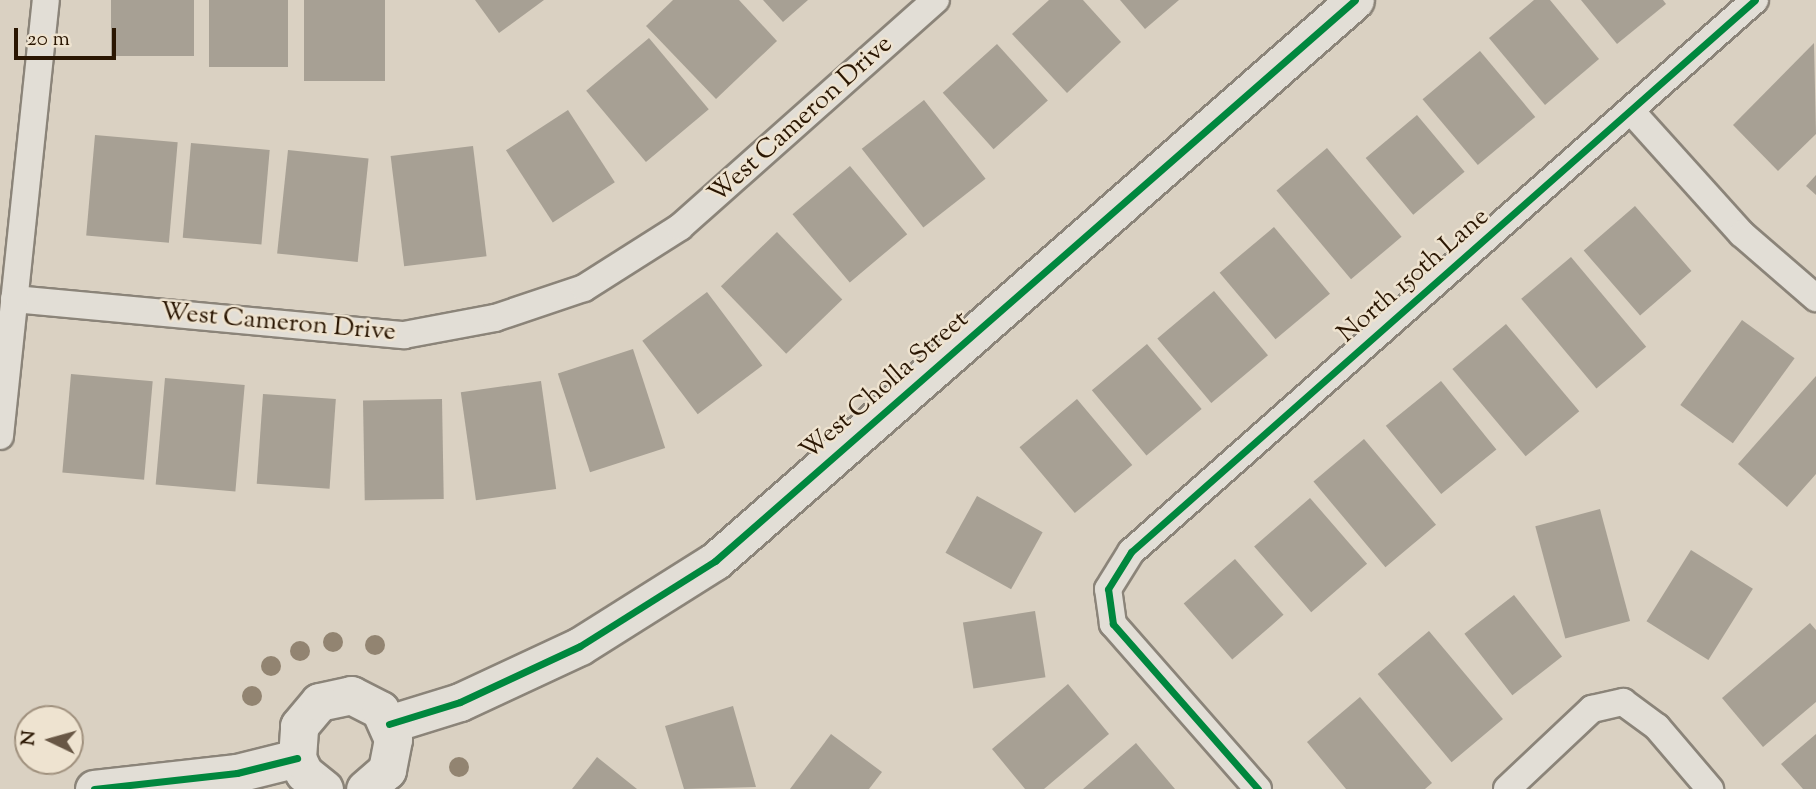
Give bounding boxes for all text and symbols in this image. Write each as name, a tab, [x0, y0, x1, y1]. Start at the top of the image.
scale bar	[18, 14, 119, 58]
text: 20 m	[27, 25, 70, 55]
street label: West Cameron Drive	[703, 29, 899, 211]
street label: North 150th Lane	[1332, 202, 1496, 350]
street label: West Cameron Drive	[159, 297, 397, 349]
street label: West Cholla Street	[795, 305, 975, 467]
north arrow	[14, 705, 84, 775]
text: N	[15, 730, 44, 747]

